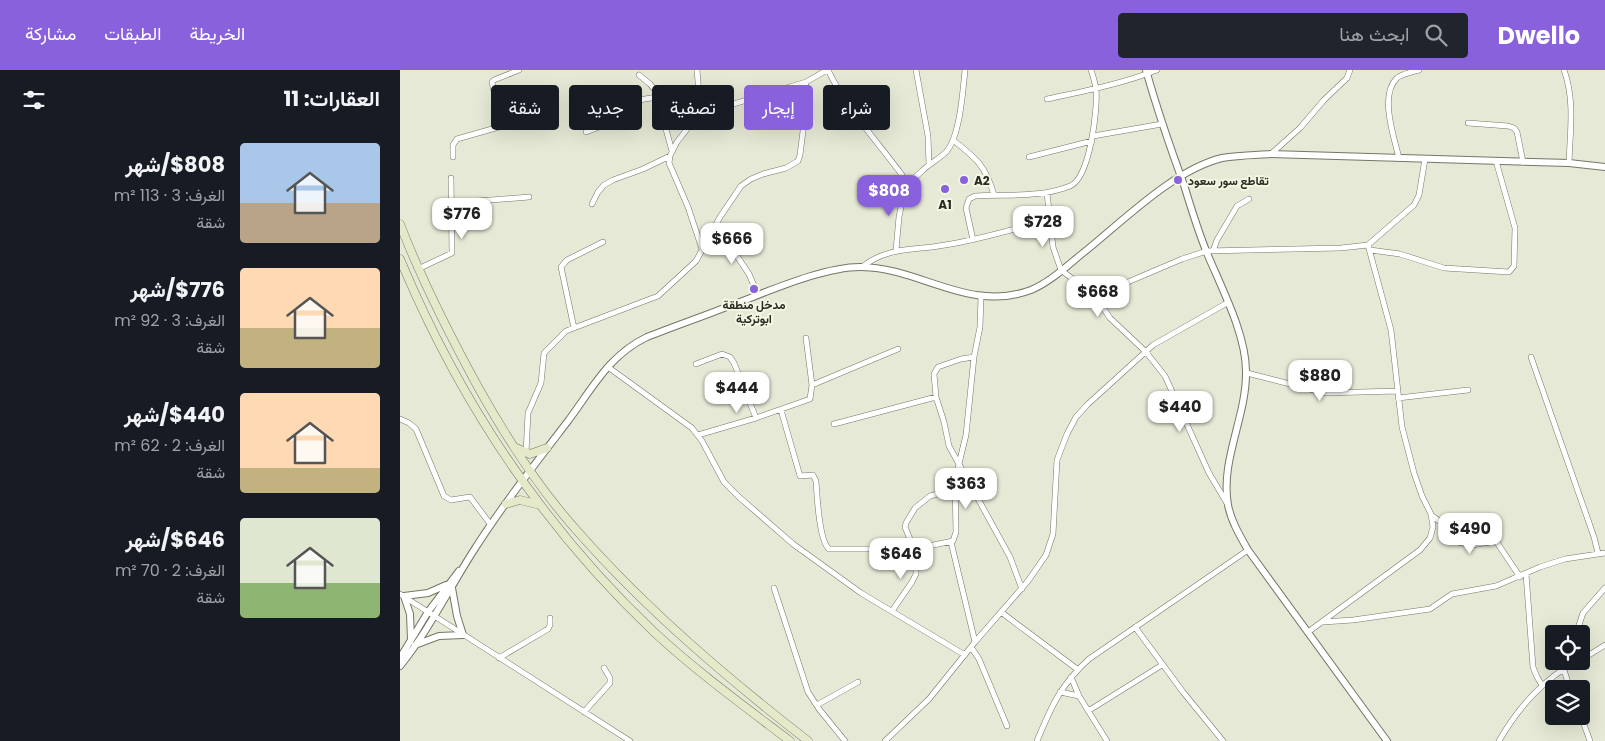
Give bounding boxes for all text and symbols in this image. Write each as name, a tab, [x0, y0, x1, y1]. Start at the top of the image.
search box	[1118, 13, 1468, 58]
text: Dwello	[1498, 19, 1580, 52]
text: مشاركة	[25, 21, 76, 46]
text: الطبقات	[104, 21, 161, 46]
text: الخريطة	[189, 21, 245, 46]
text: ابحث هنا	[1339, 21, 1410, 48]
icon: search	[1422, 21, 1450, 49]
text: العقارات: 11	[283, 84, 380, 113]
chip: شقة	[491, 85, 559, 130]
chip: جديد	[569, 85, 642, 130]
chip: تصفية	[652, 85, 734, 130]
chip: إيجار	[744, 85, 813, 130]
chip: شراء	[823, 85, 890, 130]
icon: filters	[20, 86, 48, 114]
text: $808/شهر	[125, 150, 225, 179]
icon: home	[280, 163, 340, 223]
place label: A2	[974, 172, 990, 189]
place label: تقاطع سور سعود	[1188, 172, 1269, 189]
pin: $808	[859, 174, 919, 217]
marker: A2	[958, 174, 970, 186]
marker: تقاطع سور سعود	[1172, 174, 1184, 186]
text: $808	[868, 179, 910, 202]
marker: A1	[939, 183, 951, 195]
text: الغرف: 3 · 113 m²	[114, 184, 225, 207]
place label: A1	[938, 196, 952, 213]
pin: $776	[432, 198, 492, 240]
text: $776	[443, 202, 481, 225]
pin: $728	[1013, 206, 1073, 248]
text: $728	[1024, 210, 1062, 233]
text: شقة	[196, 211, 225, 234]
pin: $666	[702, 222, 762, 265]
text: $666	[711, 227, 753, 250]
text: $776/شهر	[130, 275, 225, 304]
pin: $668	[1068, 276, 1128, 318]
text: $668	[1077, 280, 1119, 303]
marker: مدخل منطقة ابوتركية	[748, 283, 760, 295]
icon: home	[280, 288, 340, 348]
place label: مدخل منطقة ابوتركية	[723, 296, 786, 327]
text: الغرف: 3 · 92 m²	[114, 309, 225, 332]
text: شقة	[196, 336, 225, 359]
pin: $880	[1290, 360, 1350, 402]
text: $880	[1299, 364, 1341, 387]
pin: $444	[707, 372, 767, 414]
text: $444	[715, 376, 759, 399]
pin: $440	[1150, 390, 1210, 433]
text: $440	[1159, 395, 1201, 418]
text: $440/شهر	[124, 400, 225, 429]
icon: home	[280, 413, 340, 473]
text: الغرف: 2 · 62 m²	[114, 434, 225, 457]
text: شقة	[196, 461, 225, 484]
pin: $363	[936, 468, 996, 510]
text: $363	[946, 472, 986, 495]
pin: $490	[1440, 512, 1500, 555]
text: $490	[1449, 517, 1491, 540]
text: $646/شهر	[125, 525, 225, 554]
icon: home	[280, 538, 340, 598]
pin: $646	[871, 538, 931, 580]
text: $646	[880, 542, 922, 565]
text: الغرف: 2 · 70 m²	[115, 559, 225, 582]
text: شقة	[196, 586, 225, 609]
map controls	[1545, 625, 1590, 725]
button: locate	[1545, 625, 1590, 670]
button: layers	[1545, 680, 1590, 725]

